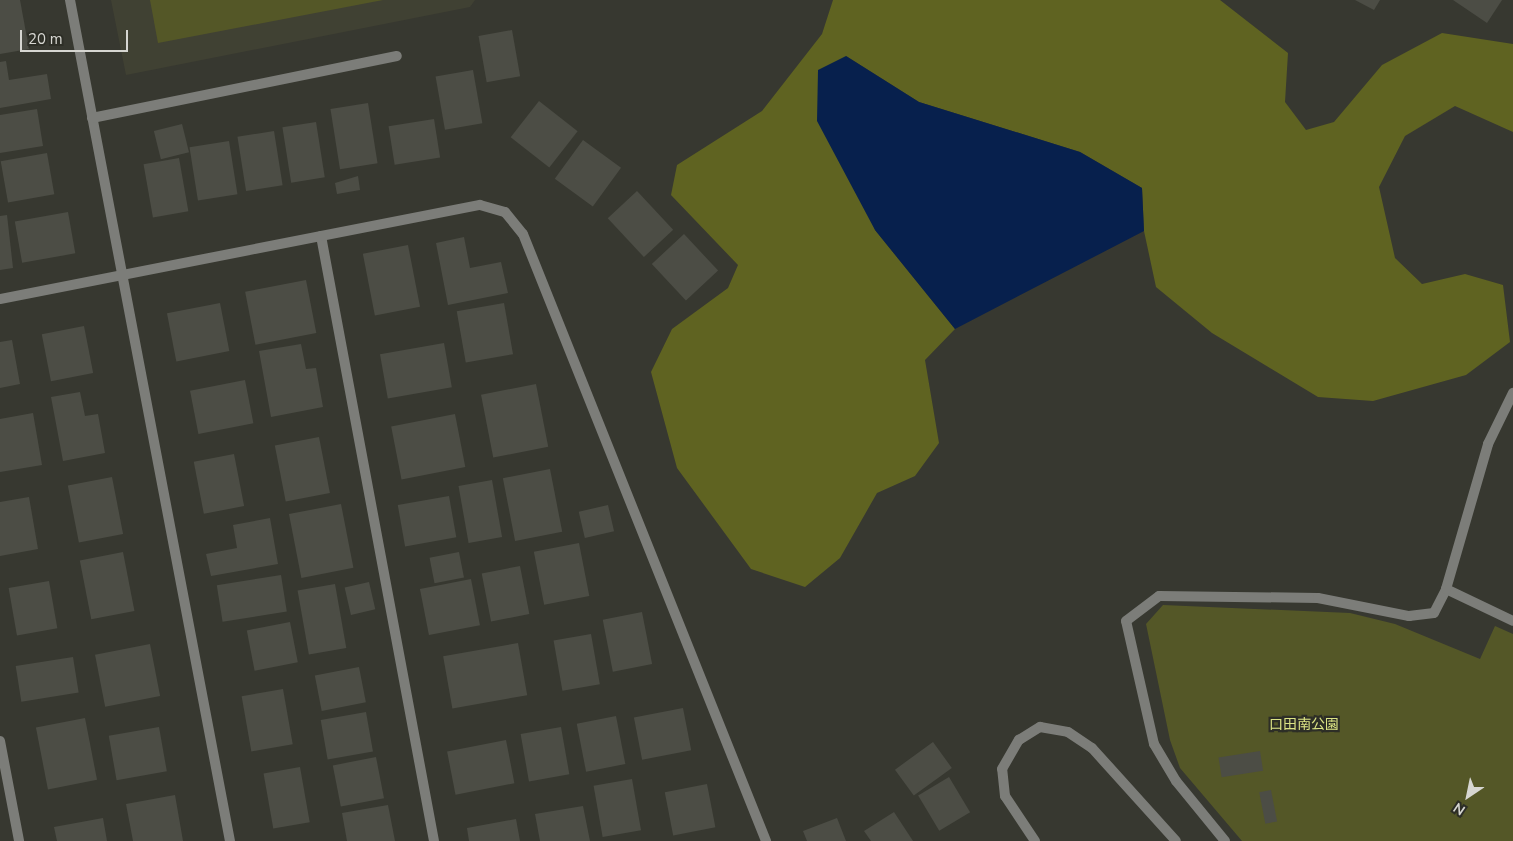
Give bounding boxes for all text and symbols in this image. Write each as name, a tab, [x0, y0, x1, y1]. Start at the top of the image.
scale bar	[22, 20, 130, 52]
text: 20 m	[28, 29, 63, 49]
park label: 口田南公園	[1269, 717, 1339, 733]
north arrow	[1443, 771, 1493, 821]
text: N	[1450, 798, 1469, 820]

